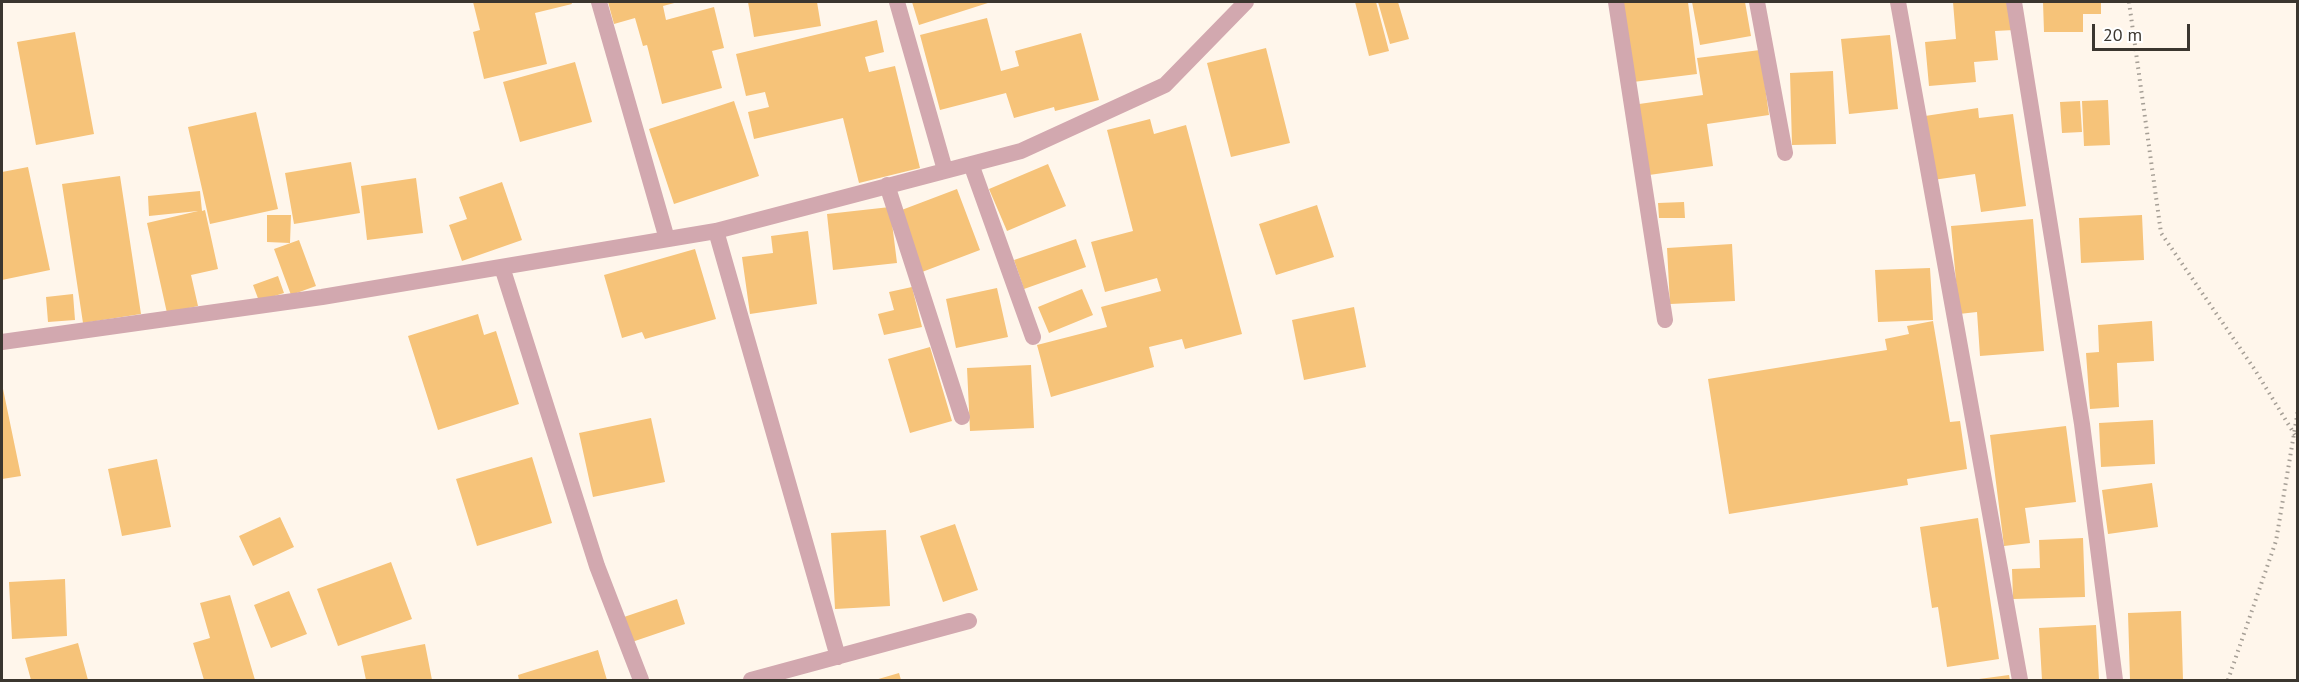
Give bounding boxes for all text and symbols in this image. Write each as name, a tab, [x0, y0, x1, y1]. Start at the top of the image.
scale bar	[2095, 12, 2192, 50]
text: 20 m	[2103, 23, 2142, 46]

